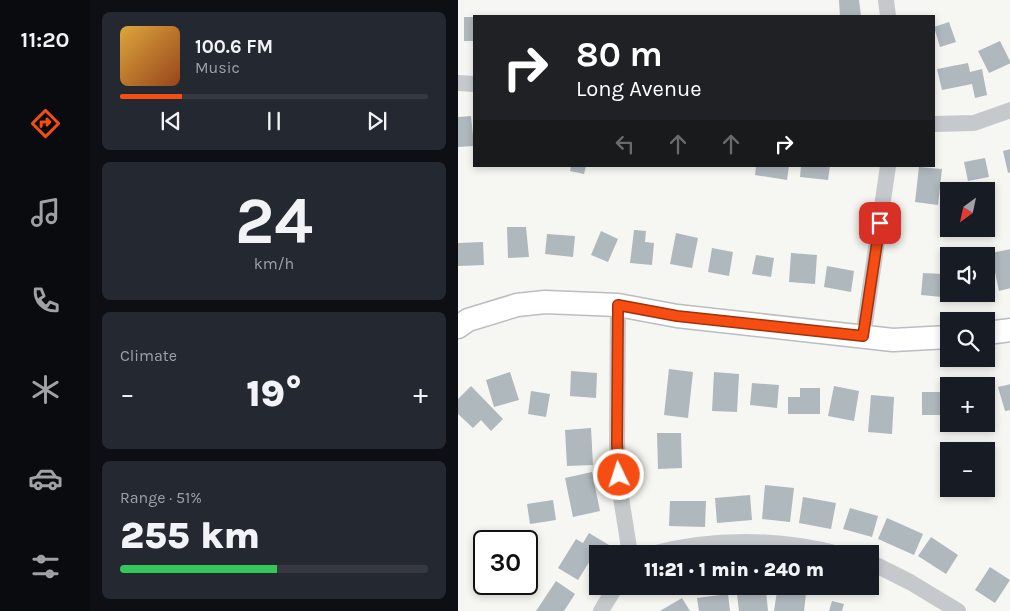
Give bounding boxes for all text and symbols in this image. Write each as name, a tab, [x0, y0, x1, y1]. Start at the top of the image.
text: 11:20	[21, 27, 69, 53]
text: 80 m	[576, 34, 663, 75]
icon: right	[493, 35, 558, 100]
text: 100.6 FM	[195, 36, 273, 58]
text: Music	[195, 58, 240, 77]
text: Long Avenue	[576, 76, 702, 102]
icon: directions	[28, 106, 63, 141]
icon: previous	[157, 107, 185, 135]
icon: pause	[260, 107, 288, 135]
icon: next	[363, 107, 391, 135]
icon: left	[611, 130, 639, 158]
icon: ahead	[664, 130, 692, 158]
icon: ahead	[717, 130, 745, 158]
icon: right	[770, 130, 798, 158]
north arrow	[940, 182, 996, 238]
map controls	[940, 182, 995, 497]
text: 24	[235, 183, 313, 259]
icon: music	[28, 195, 63, 230]
pin	[859, 202, 901, 244]
icon: arrive	[866, 209, 894, 237]
button: sound	[940, 247, 995, 302]
text: km/h	[254, 254, 294, 273]
icon: phone	[28, 283, 63, 318]
button: search	[940, 312, 995, 367]
text: Climate	[120, 346, 177, 365]
text: 19°	[246, 371, 302, 416]
icon: climate	[28, 372, 63, 407]
text: −	[120, 377, 135, 410]
text: +	[413, 377, 428, 410]
button: +	[940, 377, 995, 432]
button: −	[940, 442, 995, 497]
position arrow	[592, 448, 644, 500]
icon: car	[28, 461, 63, 496]
text: Range · 51%	[120, 488, 202, 507]
text: 255 km	[120, 513, 260, 558]
speed limit sign: 30	[473, 530, 538, 595]
icon: filters	[28, 549, 63, 584]
text: 11:21 · 1 min · 240 m	[644, 559, 824, 581]

